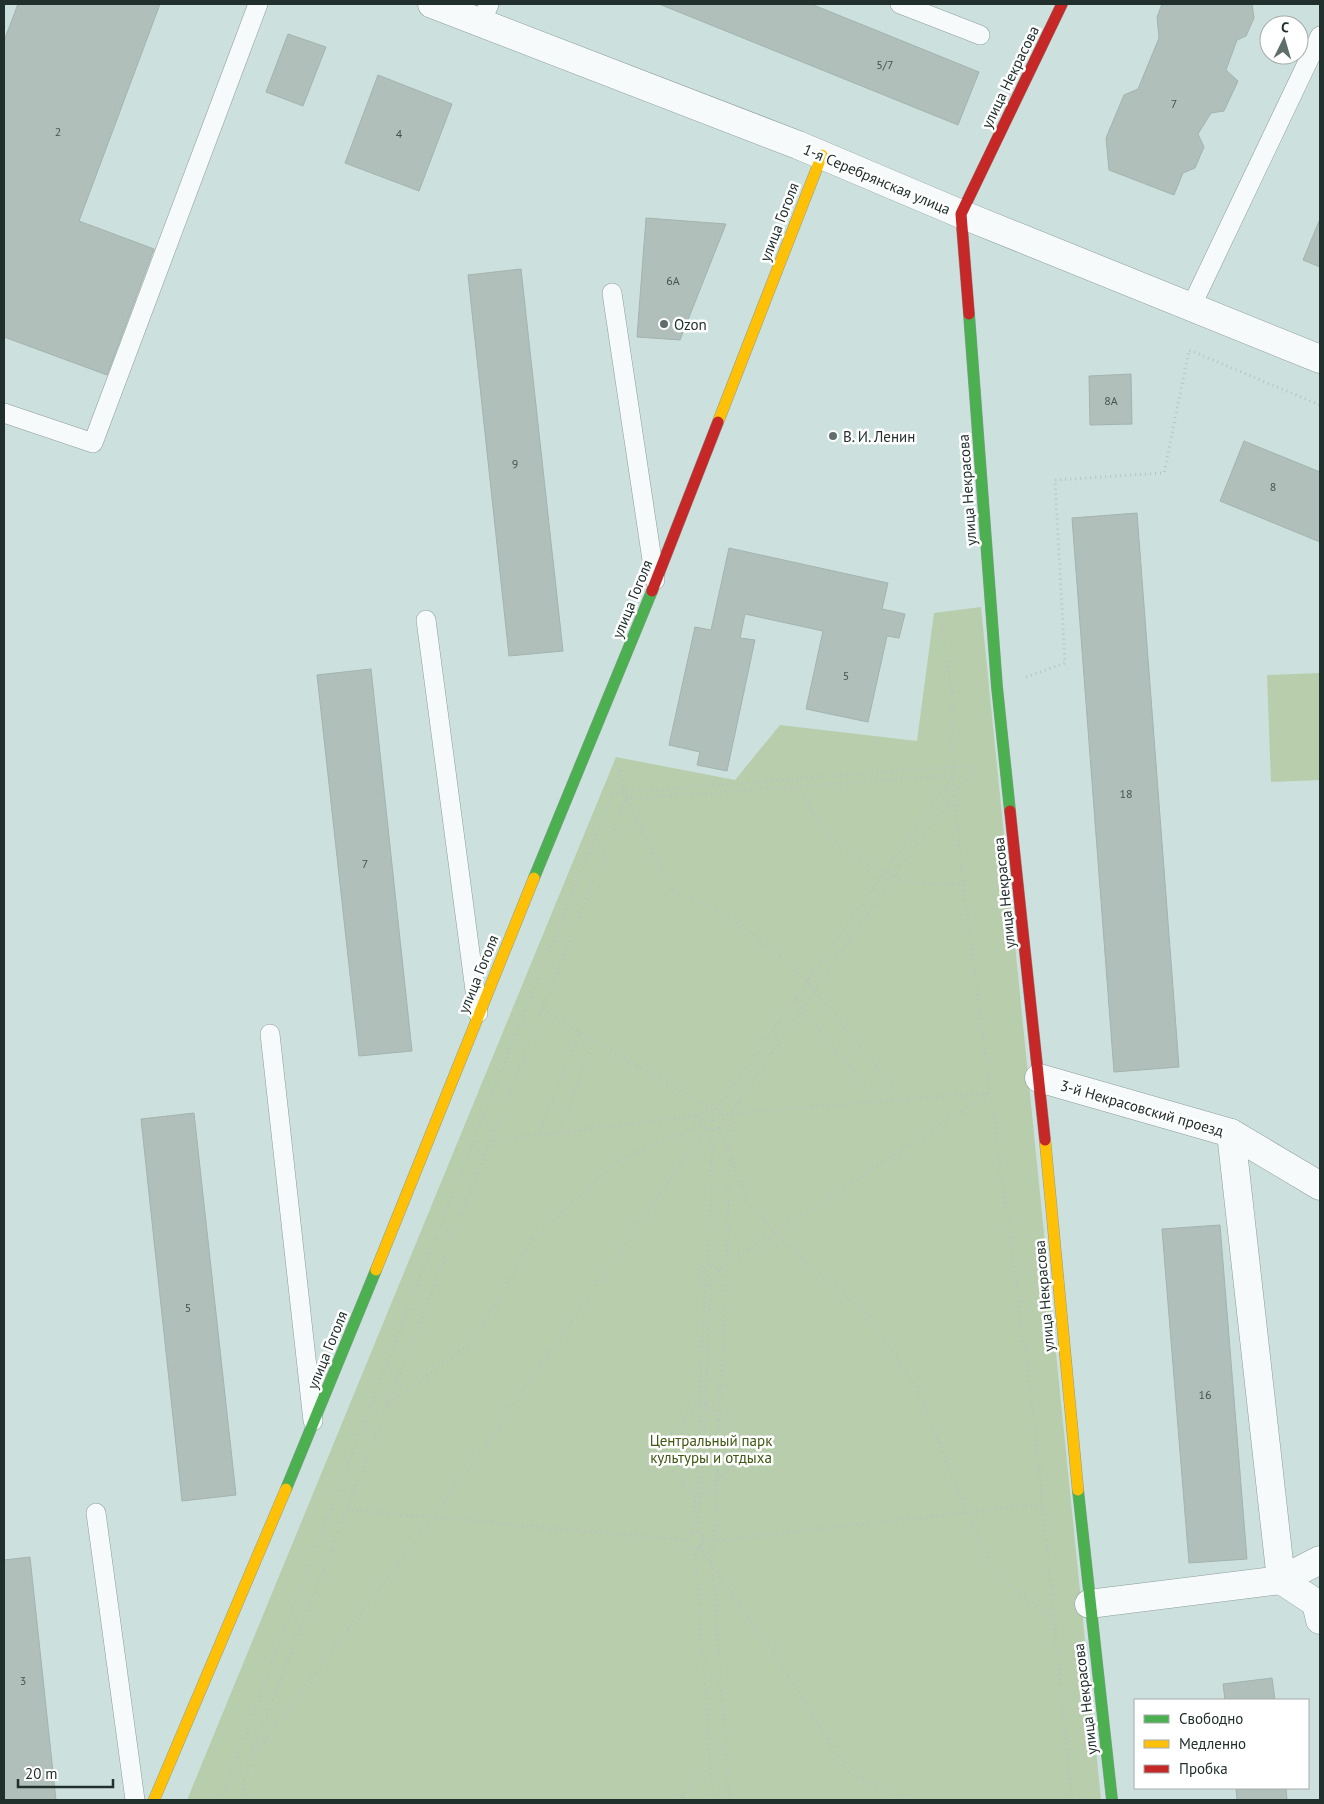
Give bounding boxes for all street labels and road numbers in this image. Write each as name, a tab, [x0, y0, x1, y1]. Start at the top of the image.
street label: улица Некрасова	[977, 23, 1043, 131]
street label: 1-я Серебрянская улица	[800, 139, 954, 219]
street label: улица Гоголя	[755, 180, 803, 264]
street label: улица Некрасова	[954, 433, 980, 547]
street label: улица Гоголя	[608, 557, 656, 641]
street label: улица Некрасова	[989, 836, 1019, 950]
street label: улица Гоголя	[454, 932, 502, 1016]
street label: 3-й Некрасовский проезд	[1058, 1076, 1226, 1140]
street label: улица Некрасова	[1030, 1239, 1058, 1353]
street label: улица Гоголя	[303, 1308, 351, 1392]
street label: улица Некрасова	[1069, 1642, 1101, 1756]

